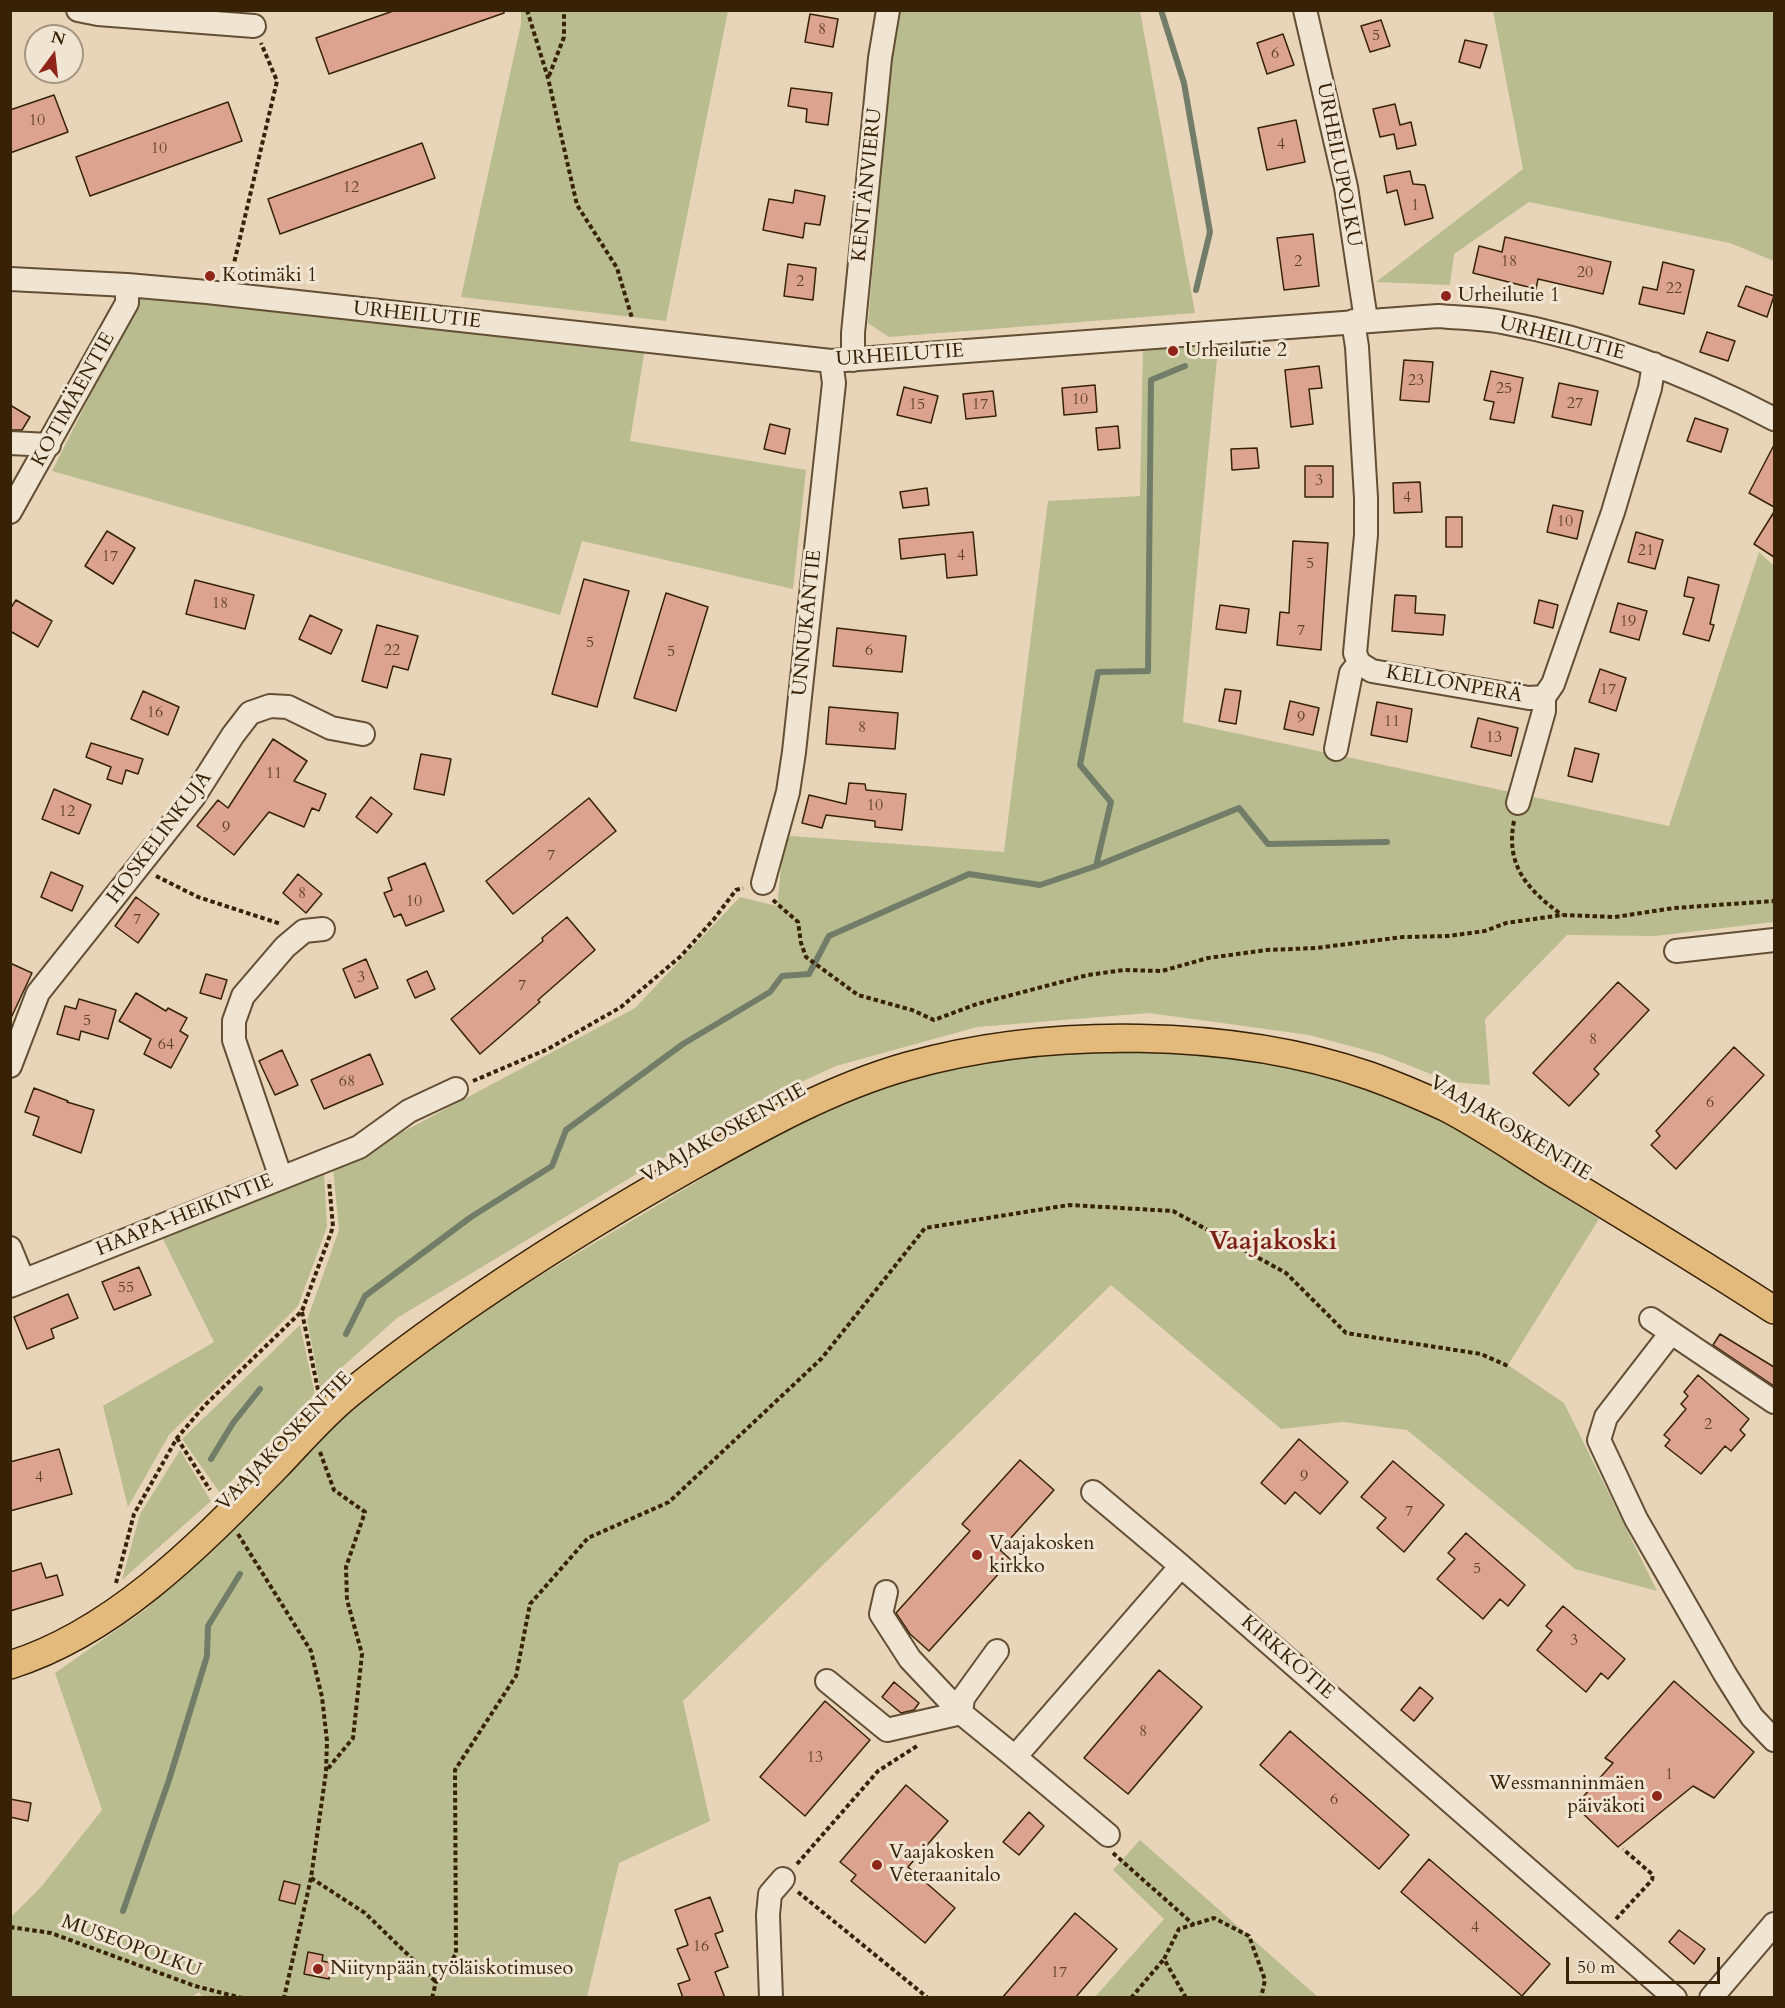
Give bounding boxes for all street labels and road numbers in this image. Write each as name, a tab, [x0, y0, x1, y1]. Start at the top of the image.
street label: URHEILUPOLKU	[1310, 81, 1366, 249]
street label: KENTÄNVIERU	[848, 107, 888, 263]
street label: URHEILUTIE	[352, 297, 482, 335]
street label: URHEILUTIE	[1497, 312, 1627, 366]
street label: KOTIMÄENTIE	[27, 329, 121, 471]
street label: URHEILUTIE	[835, 340, 965, 372]
street label: UNNUKANTIE	[788, 549, 828, 697]
street label: KELLONPERÄ	[1384, 661, 1524, 709]
street label: HOSKELINKUJA	[102, 767, 218, 909]
street label: VAAJAKOSKENTIE	[1425, 1071, 1595, 1187]
street label: VAAJAKOSKENTIE	[638, 1079, 810, 1189]
street label: HAAPA-HEIKINTIE	[93, 1170, 277, 1262]
street label: VAAJAKOSKENTIE	[212, 1367, 358, 1517]
street label: KIRKKOTIE	[1235, 1611, 1339, 1705]
street label: MUSEOPOLKU	[58, 1911, 204, 1983]

